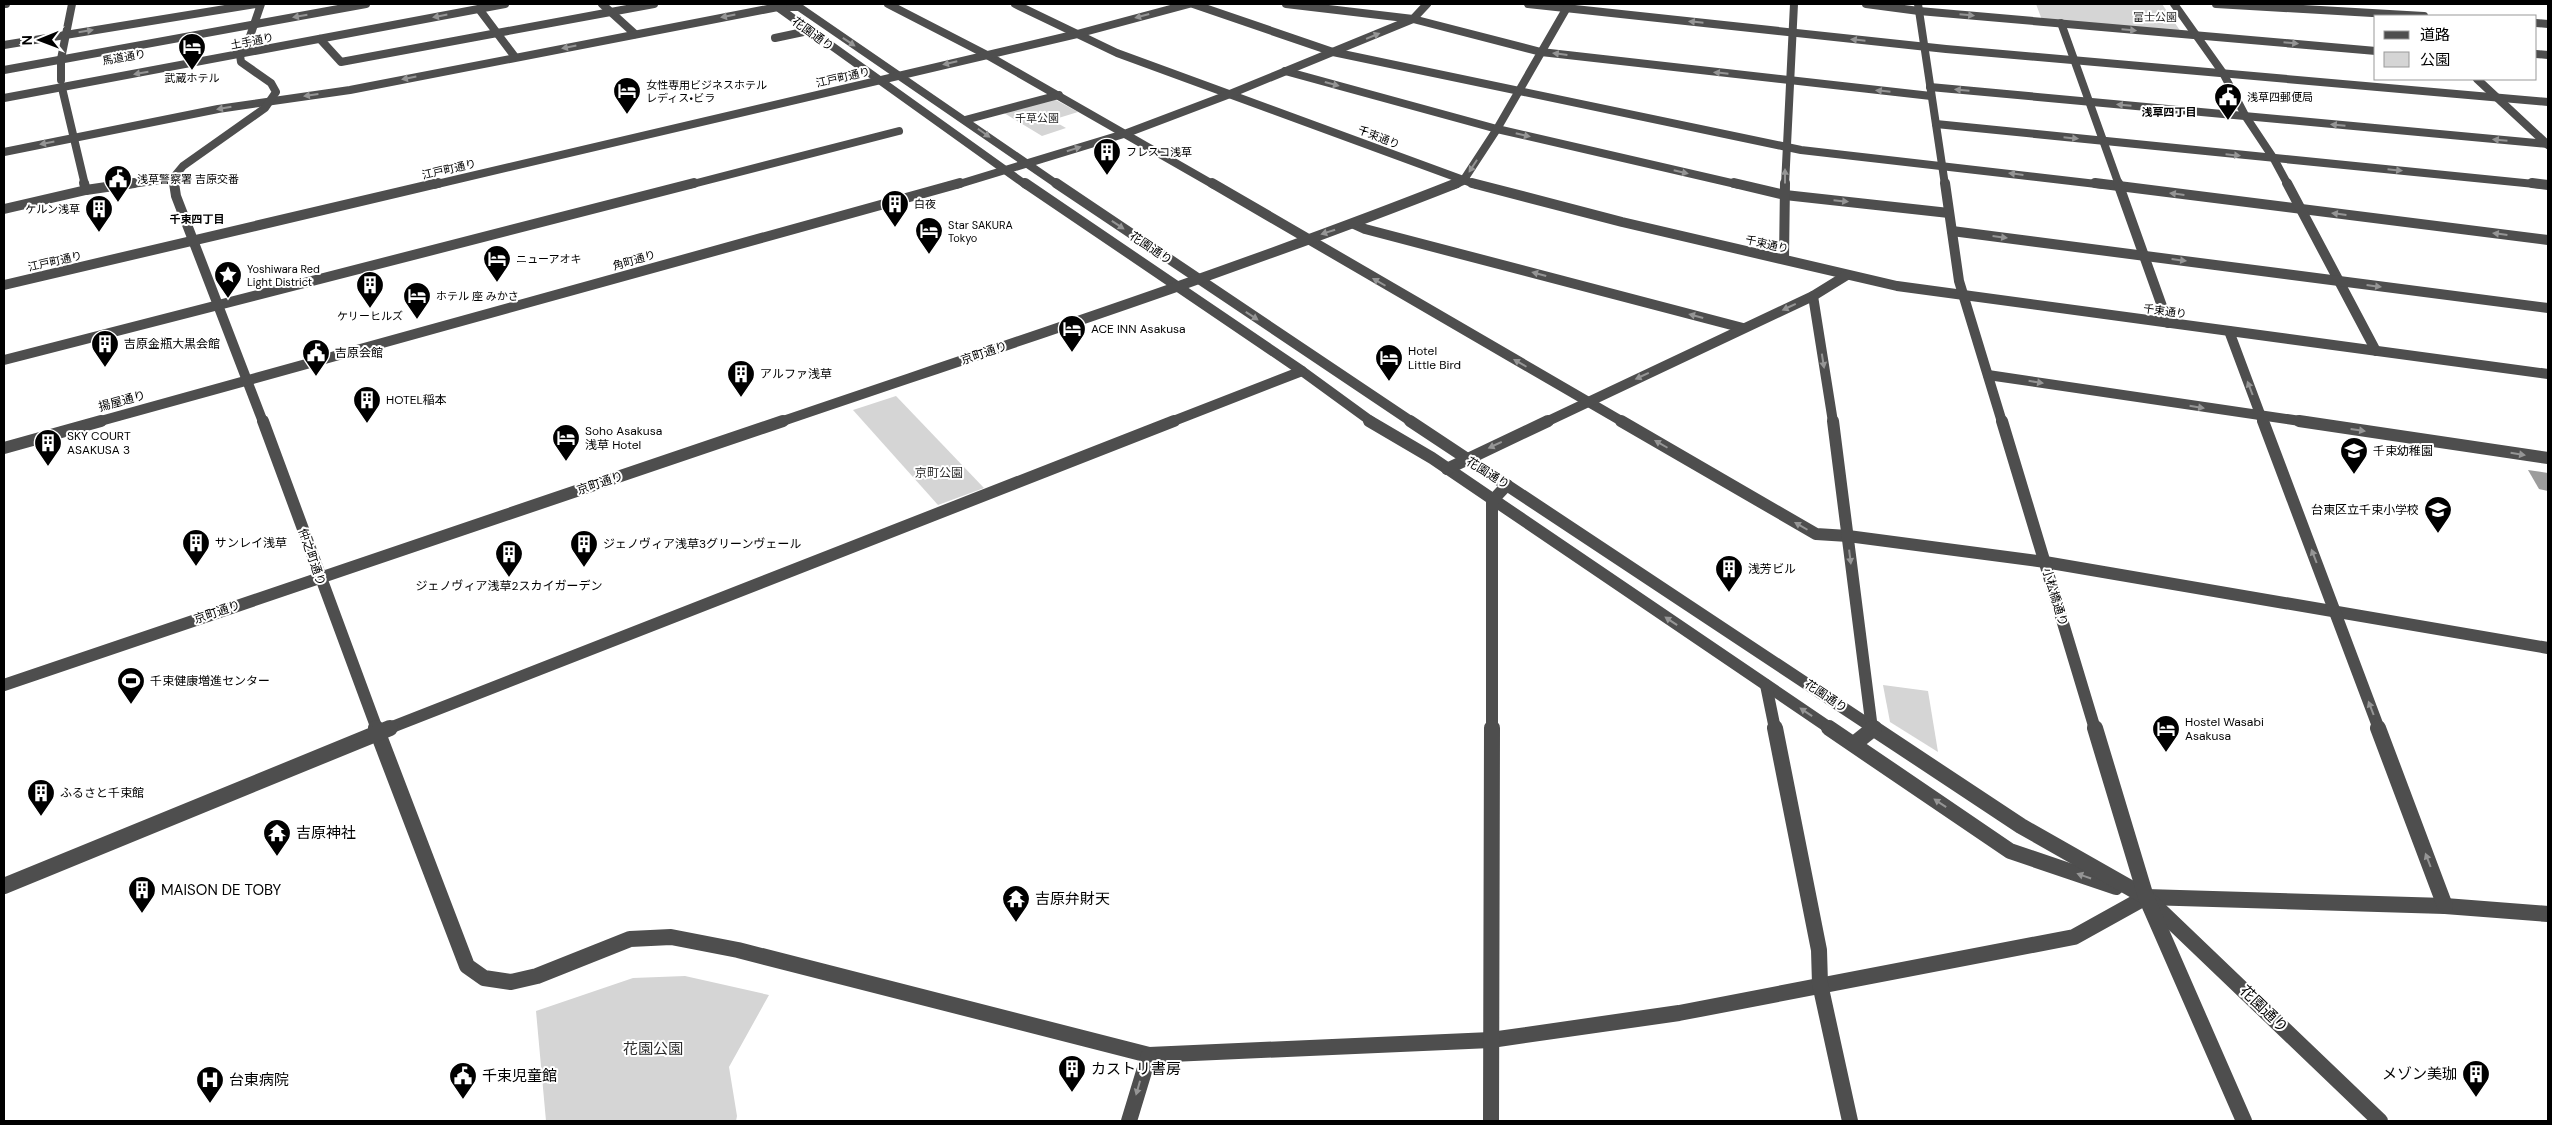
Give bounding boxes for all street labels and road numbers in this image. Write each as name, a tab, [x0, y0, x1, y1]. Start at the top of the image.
street label: 花園通り	[789, 13, 837, 55]
street label: 土手通り	[229, 30, 275, 52]
street label: 馬道通り	[101, 46, 147, 68]
street label: 江戸町通り	[815, 64, 871, 90]
street label: 千束通り	[1356, 123, 1402, 151]
street label: 江戸町通り	[421, 156, 477, 182]
street label: 花園通り	[1127, 228, 1175, 268]
street label: 千束通り	[1744, 232, 1790, 256]
street label: 角町通り	[611, 247, 657, 273]
street label: 江戸町通り	[27, 248, 83, 274]
street label: 千束通り	[2142, 301, 2188, 321]
street label: 京町通り	[959, 338, 1009, 368]
street label: 揚屋通り	[97, 387, 147, 415]
street label: 花園通り	[1463, 453, 1513, 493]
street label: 京町通り	[575, 468, 625, 498]
street label: 仲之町通り	[295, 526, 329, 588]
street label: 小松橋通り	[2039, 566, 2071, 628]
street label: 京町通り	[192, 597, 242, 627]
street label: 花園通り	[1802, 676, 1850, 716]
street label: 花園通り	[2235, 981, 2293, 1037]

